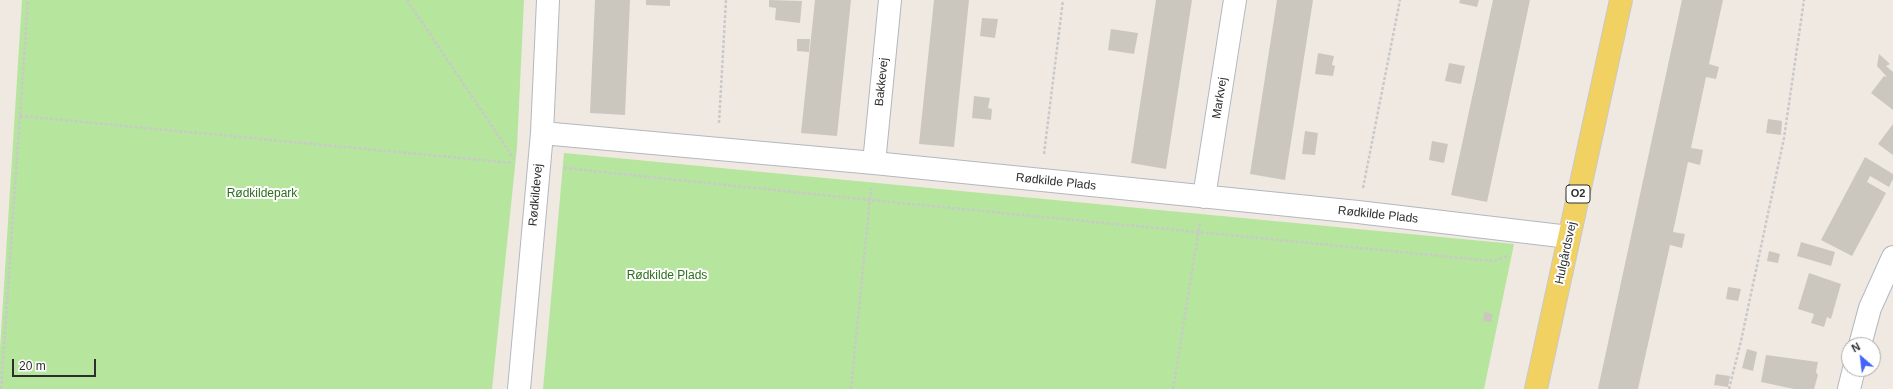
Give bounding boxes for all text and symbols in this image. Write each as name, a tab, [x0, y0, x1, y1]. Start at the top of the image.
street label: Bakkevej	[872, 57, 892, 107]
street label: Markvej	[1210, 76, 1230, 120]
street label: Rødkildevej	[526, 163, 546, 227]
street label: Rødkilde Plads	[1015, 171, 1097, 193]
road number: O2	[1566, 185, 1590, 203]
park label: Rødkildepark	[227, 187, 297, 201]
street label: Rødkilde Plads	[1337, 204, 1419, 226]
street label: Hulgårdsvej	[1552, 221, 1580, 285]
park label: Rødkilde Plads	[627, 269, 707, 283]
north arrow	[1841, 337, 1881, 377]
text: N	[1850, 340, 1862, 354]
scale bar	[14, 351, 98, 377]
text: 20 m	[19, 359, 46, 373]

